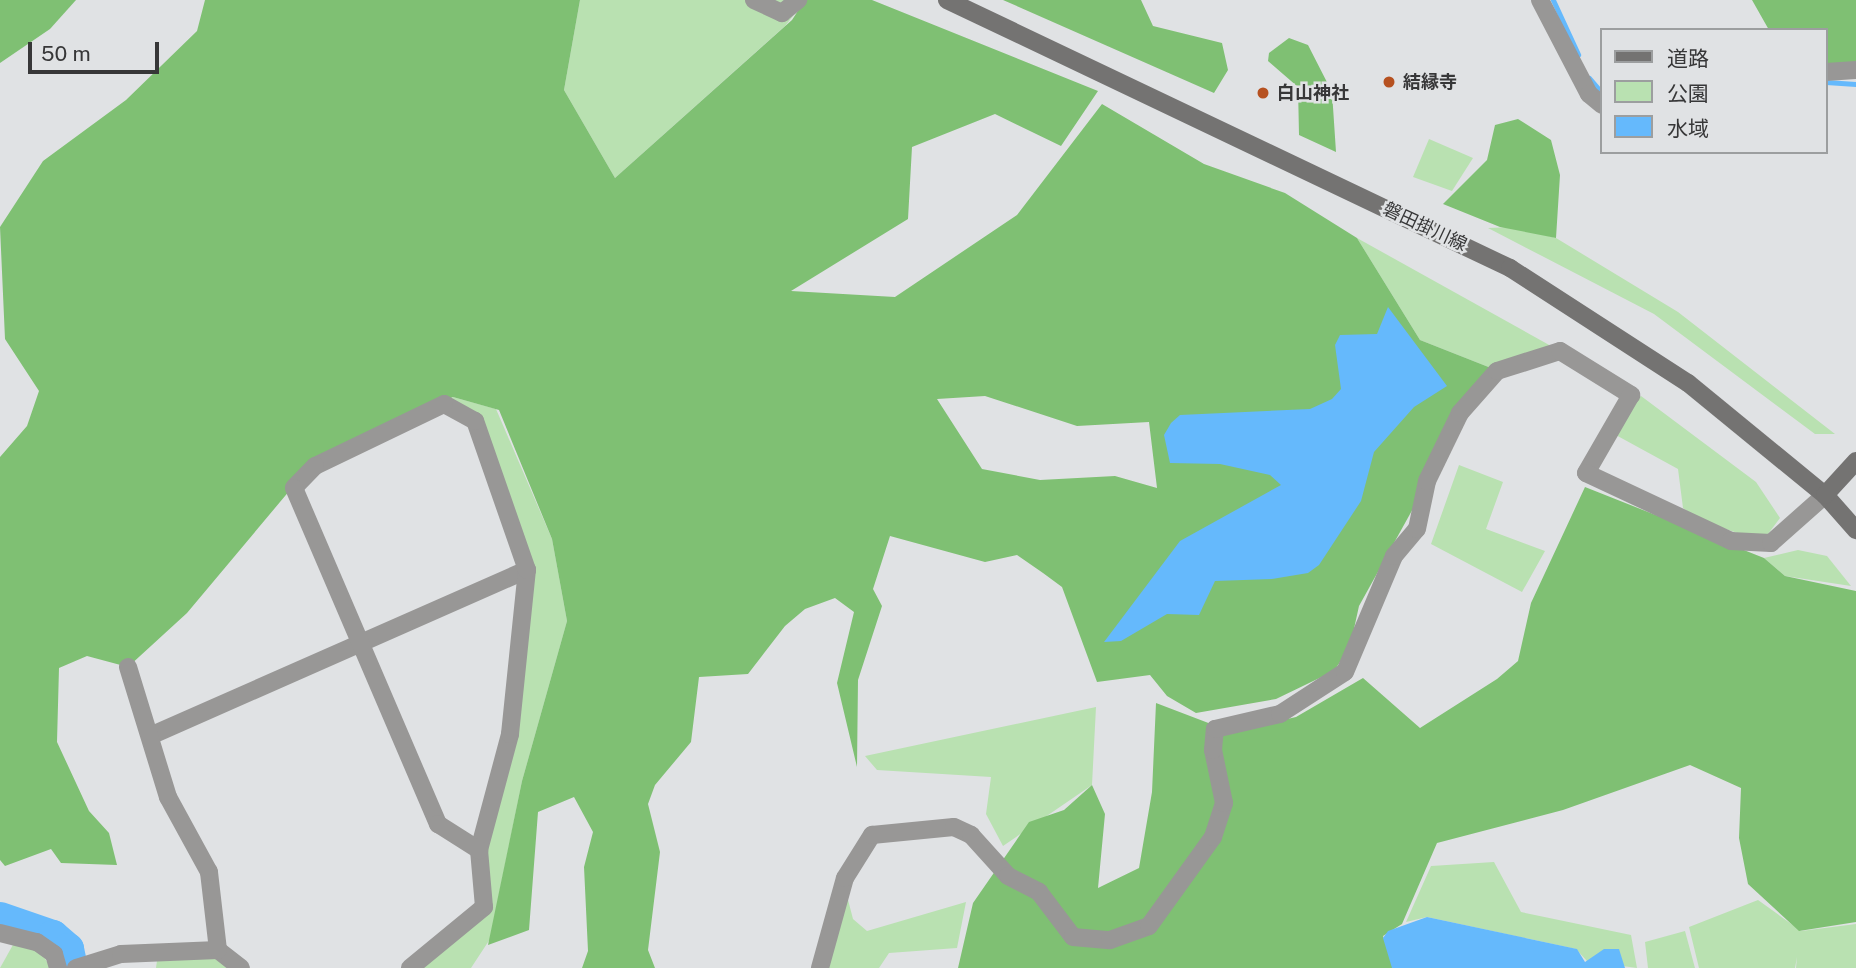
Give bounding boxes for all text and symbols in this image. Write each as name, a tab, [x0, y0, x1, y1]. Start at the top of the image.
scale bar	[32, 28, 163, 72]
legend	[1601, 28, 1828, 154]
text: 50 m	[41, 41, 91, 66]
text: 道路	[1667, 46, 1709, 71]
place label: 結縁寺	[1403, 71, 1457, 93]
marker: 結縁寺	[1381, 74, 1397, 90]
text: 公園	[1667, 81, 1709, 106]
place label: 白山神社	[1277, 82, 1349, 104]
marker: 白山神社	[1255, 85, 1271, 101]
text: 水域	[1667, 116, 1709, 141]
street label: 磐田掛川線	[1380, 198, 1470, 256]

